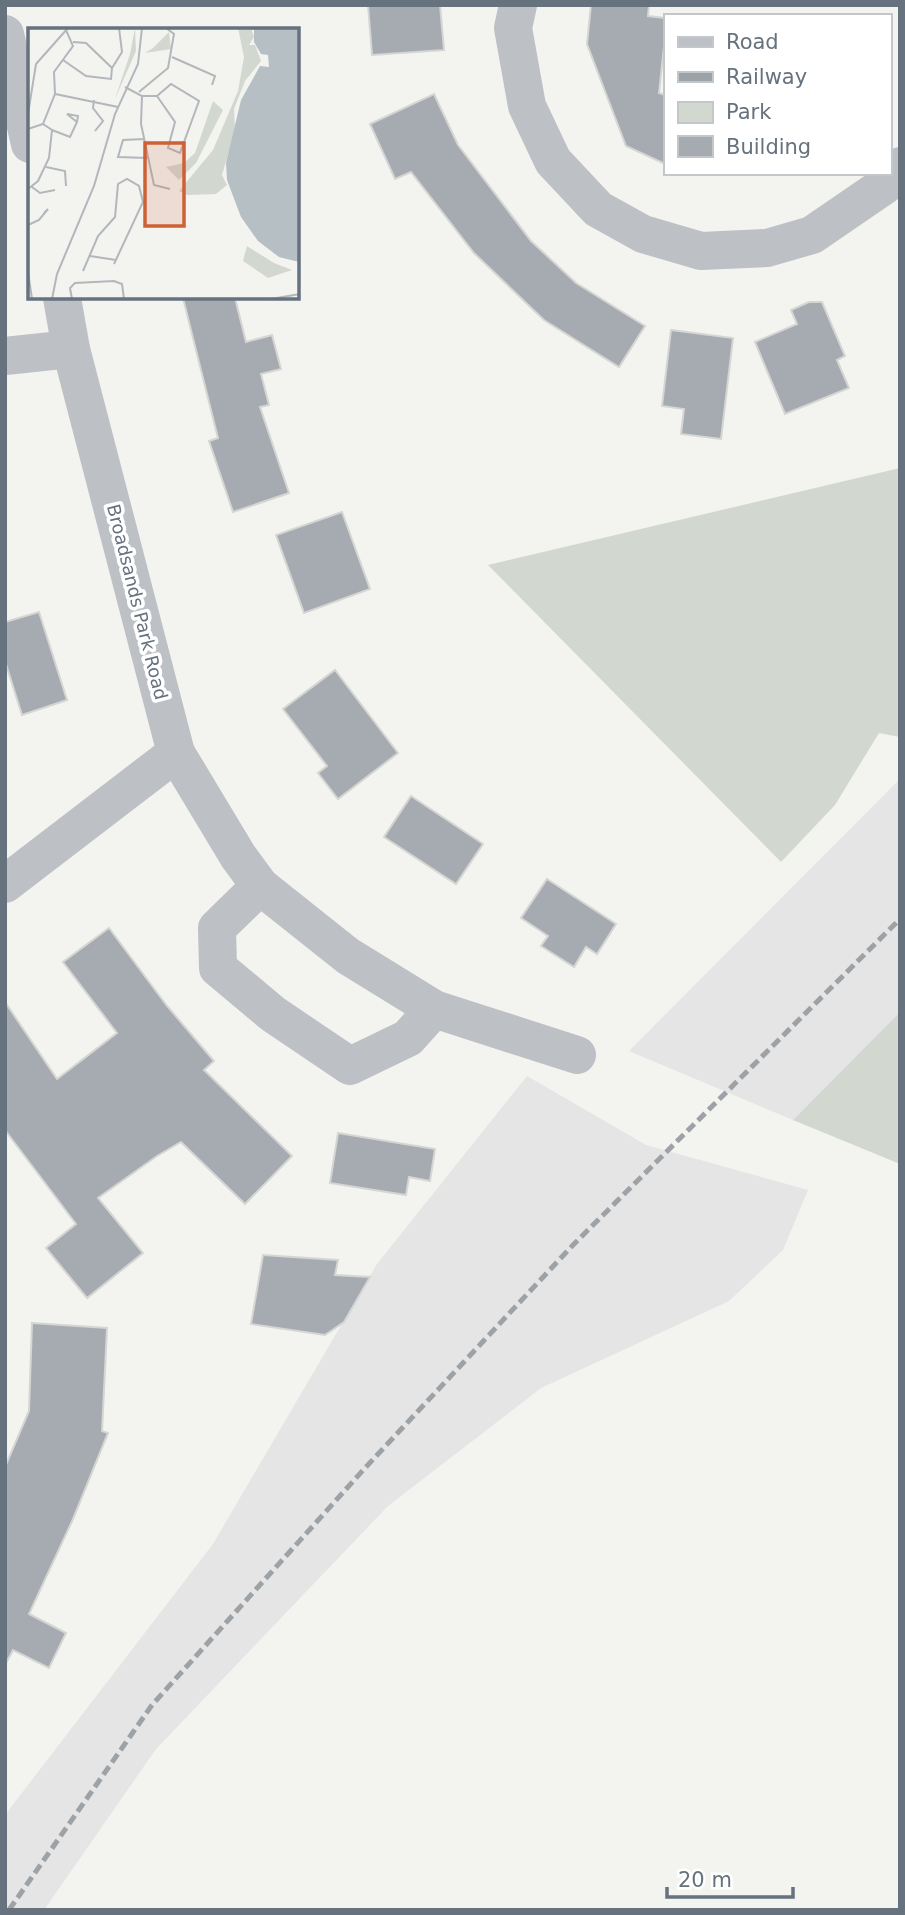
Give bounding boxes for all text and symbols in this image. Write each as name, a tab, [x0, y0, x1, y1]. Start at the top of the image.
legend	[664, 14, 891, 175]
inset map	[28, 28, 299, 299]
text: Road	[726, 30, 779, 54]
text: Railway	[726, 65, 807, 89]
text: Park	[726, 100, 772, 124]
text: Building	[726, 135, 811, 159]
street label: Broadsands Park Road	[103, 502, 172, 702]
scale bar	[667, 1856, 793, 1900]
text: 20 m	[678, 1868, 732, 1892]

